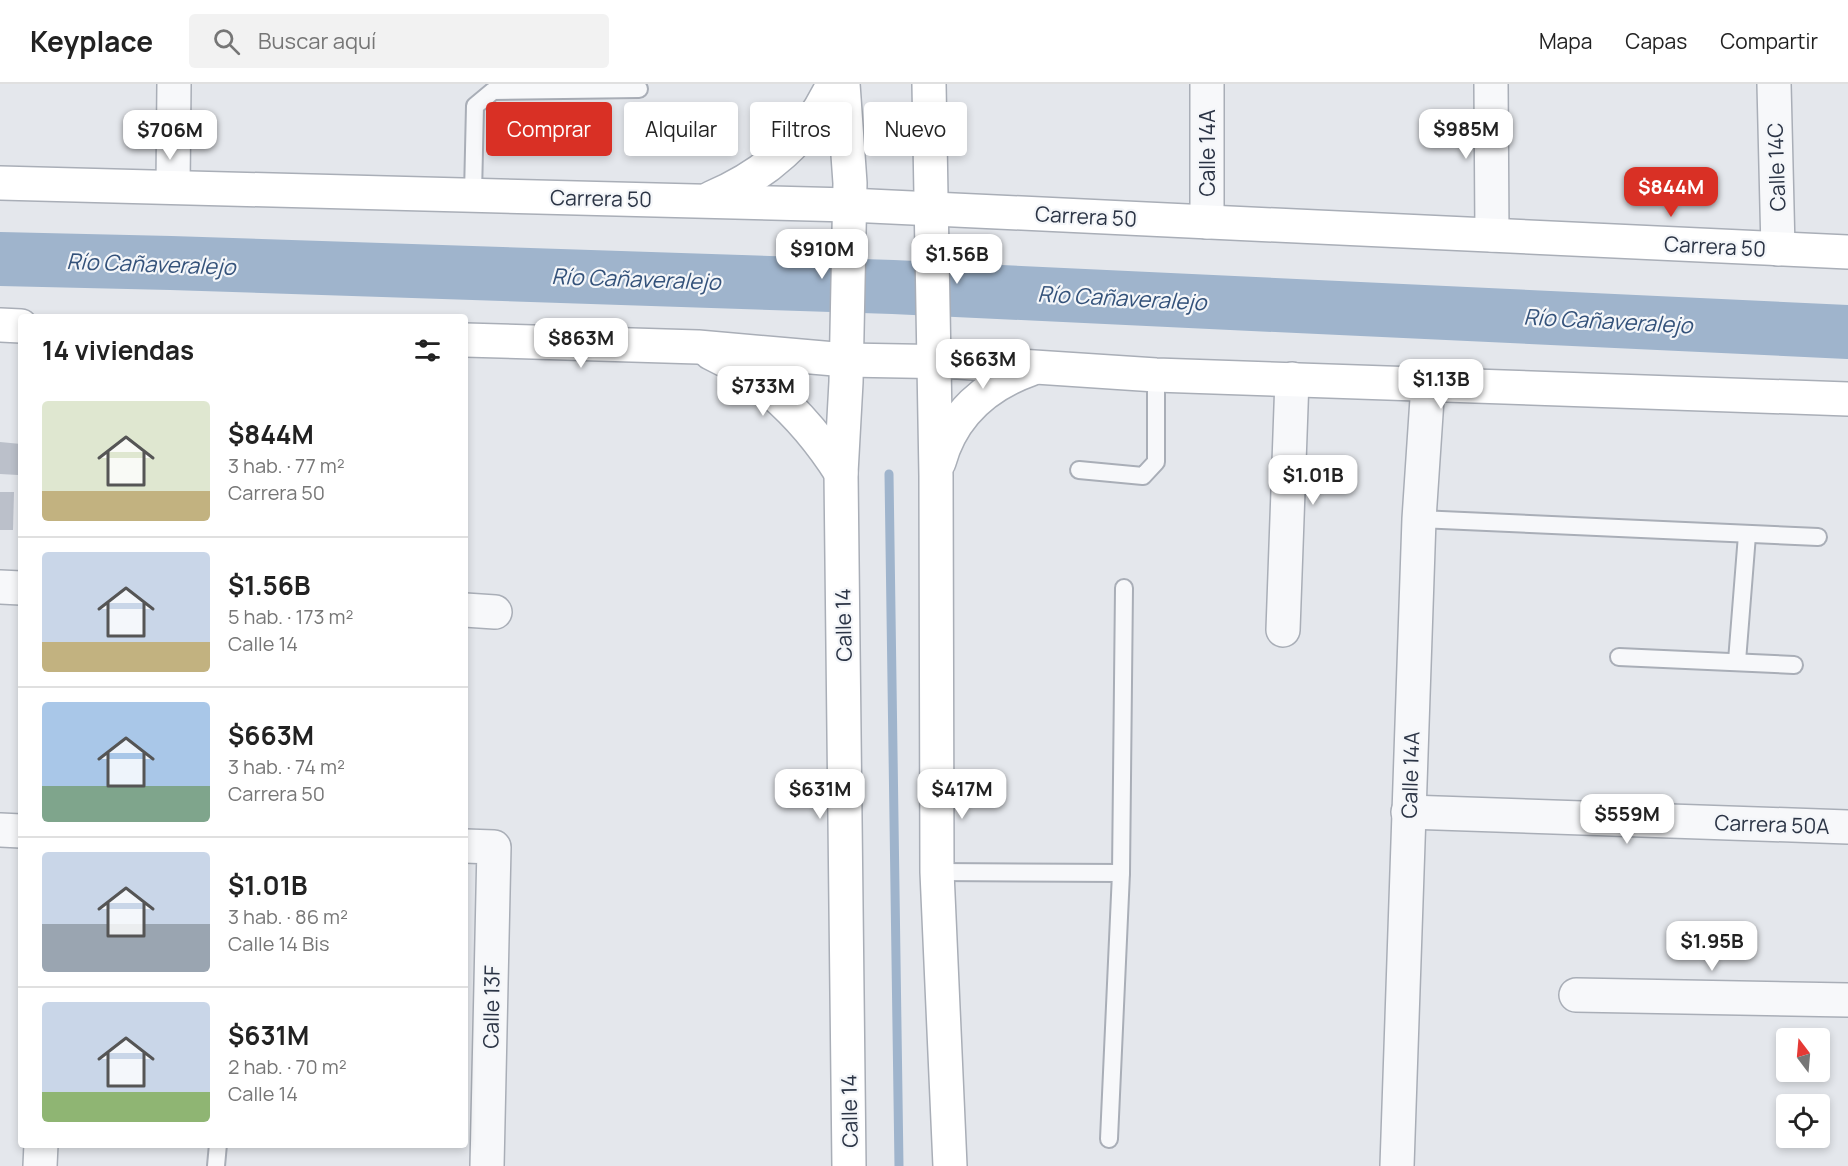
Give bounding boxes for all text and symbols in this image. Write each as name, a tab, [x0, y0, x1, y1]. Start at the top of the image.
search box	[189, 14, 609, 68]
text: Keyplace	[30, 22, 153, 60]
icon: search	[210, 25, 243, 58]
text: Buscar aquí	[258, 26, 376, 56]
text: Mapa	[1539, 27, 1592, 55]
text: Capas	[1625, 27, 1687, 55]
text: Compartir	[1720, 27, 1818, 55]
chip: Comprar	[486, 102, 612, 156]
chip: Alquilar	[624, 102, 738, 156]
chip: Filtros	[750, 102, 852, 156]
chip: Nuevo	[864, 102, 967, 156]
street label: Calle 14A	[1193, 109, 1221, 197]
pin: $985M	[1424, 109, 1508, 160]
pin: $706M	[128, 110, 212, 161]
text: $985M	[1433, 115, 1499, 142]
text: $706M	[137, 116, 203, 143]
street label: Calle 14C	[1760, 122, 1792, 212]
pin: $844M	[1629, 167, 1713, 218]
text: $844M	[1638, 173, 1704, 200]
street label: Carrera 50	[550, 183, 652, 213]
street label: Carrera 50	[1034, 199, 1138, 233]
pin: $910M	[780, 229, 864, 280]
street label: Carrera 50	[1663, 229, 1767, 263]
pin: $1.56B	[908, 234, 1006, 285]
text: $910M	[790, 235, 854, 262]
text: $1.56B	[925, 240, 989, 267]
water label: Río Cañaveralejo	[66, 246, 238, 282]
water label: Río Cañaveralejo	[551, 261, 723, 297]
water label: Río Cañaveralejo	[1037, 279, 1209, 318]
water label: Río Cañaveralejo	[1523, 302, 1695, 341]
pin: $863M	[539, 318, 623, 369]
text: $863M	[548, 324, 614, 351]
text: 14 viviendas	[42, 332, 194, 368]
icon: filters	[411, 334, 444, 367]
pin: $663M	[941, 339, 1025, 390]
text: $663M	[950, 345, 1016, 372]
pin: $1.13B	[1392, 359, 1490, 410]
text: $1.13B	[1412, 365, 1470, 392]
pin: $733M	[721, 366, 805, 417]
text: $733M	[731, 372, 795, 399]
text: $844M	[228, 416, 314, 452]
icon: home	[90, 425, 162, 497]
text: 3 hab. · 77 m²	[228, 452, 345, 479]
pin: $1.01B	[1264, 455, 1362, 506]
text: $1.01B	[1282, 461, 1344, 488]
text: Carrera 50	[228, 479, 325, 506]
text: $1.56B	[228, 567, 310, 603]
icon: home	[90, 576, 162, 648]
street label: Calle 14	[828, 588, 858, 662]
text: 5 hab. · 173 m²	[228, 603, 353, 630]
text: Calle 14	[228, 630, 298, 657]
text: $663M	[228, 717, 314, 753]
icon: home	[90, 726, 162, 798]
street label: Calle 14A	[1394, 731, 1426, 819]
text: 3 hab. · 74 m²	[228, 753, 345, 780]
pin: $631M	[778, 769, 862, 820]
pin: $417M	[920, 769, 1004, 820]
text: $631M	[789, 775, 851, 802]
text: $417M	[931, 775, 993, 802]
text: Carrera 50	[228, 780, 325, 807]
pin: $559M	[1585, 794, 1669, 845]
text: $559M	[1594, 800, 1660, 827]
street label: Carrera 50A	[1714, 808, 1830, 840]
text: $1.01B	[228, 867, 307, 903]
icon: home	[90, 876, 162, 948]
text: 3 hab. · 86 m²	[228, 903, 348, 930]
pin: $1.95B	[1663, 921, 1761, 972]
text: $1.95B	[1680, 927, 1744, 954]
text: Calle 14 Bis	[228, 930, 329, 957]
street label: Calle 13F	[476, 965, 506, 1049]
text: $631M	[228, 1017, 309, 1053]
icon: home	[90, 1026, 162, 1098]
north arrow	[1776, 1028, 1830, 1082]
map controls	[1776, 1028, 1830, 1148]
text: 2 hab. · 70 m²	[228, 1053, 347, 1080]
street label: Calle 14	[834, 1074, 864, 1148]
text: Calle 14	[228, 1080, 298, 1107]
button: locate	[1776, 1094, 1830, 1148]

